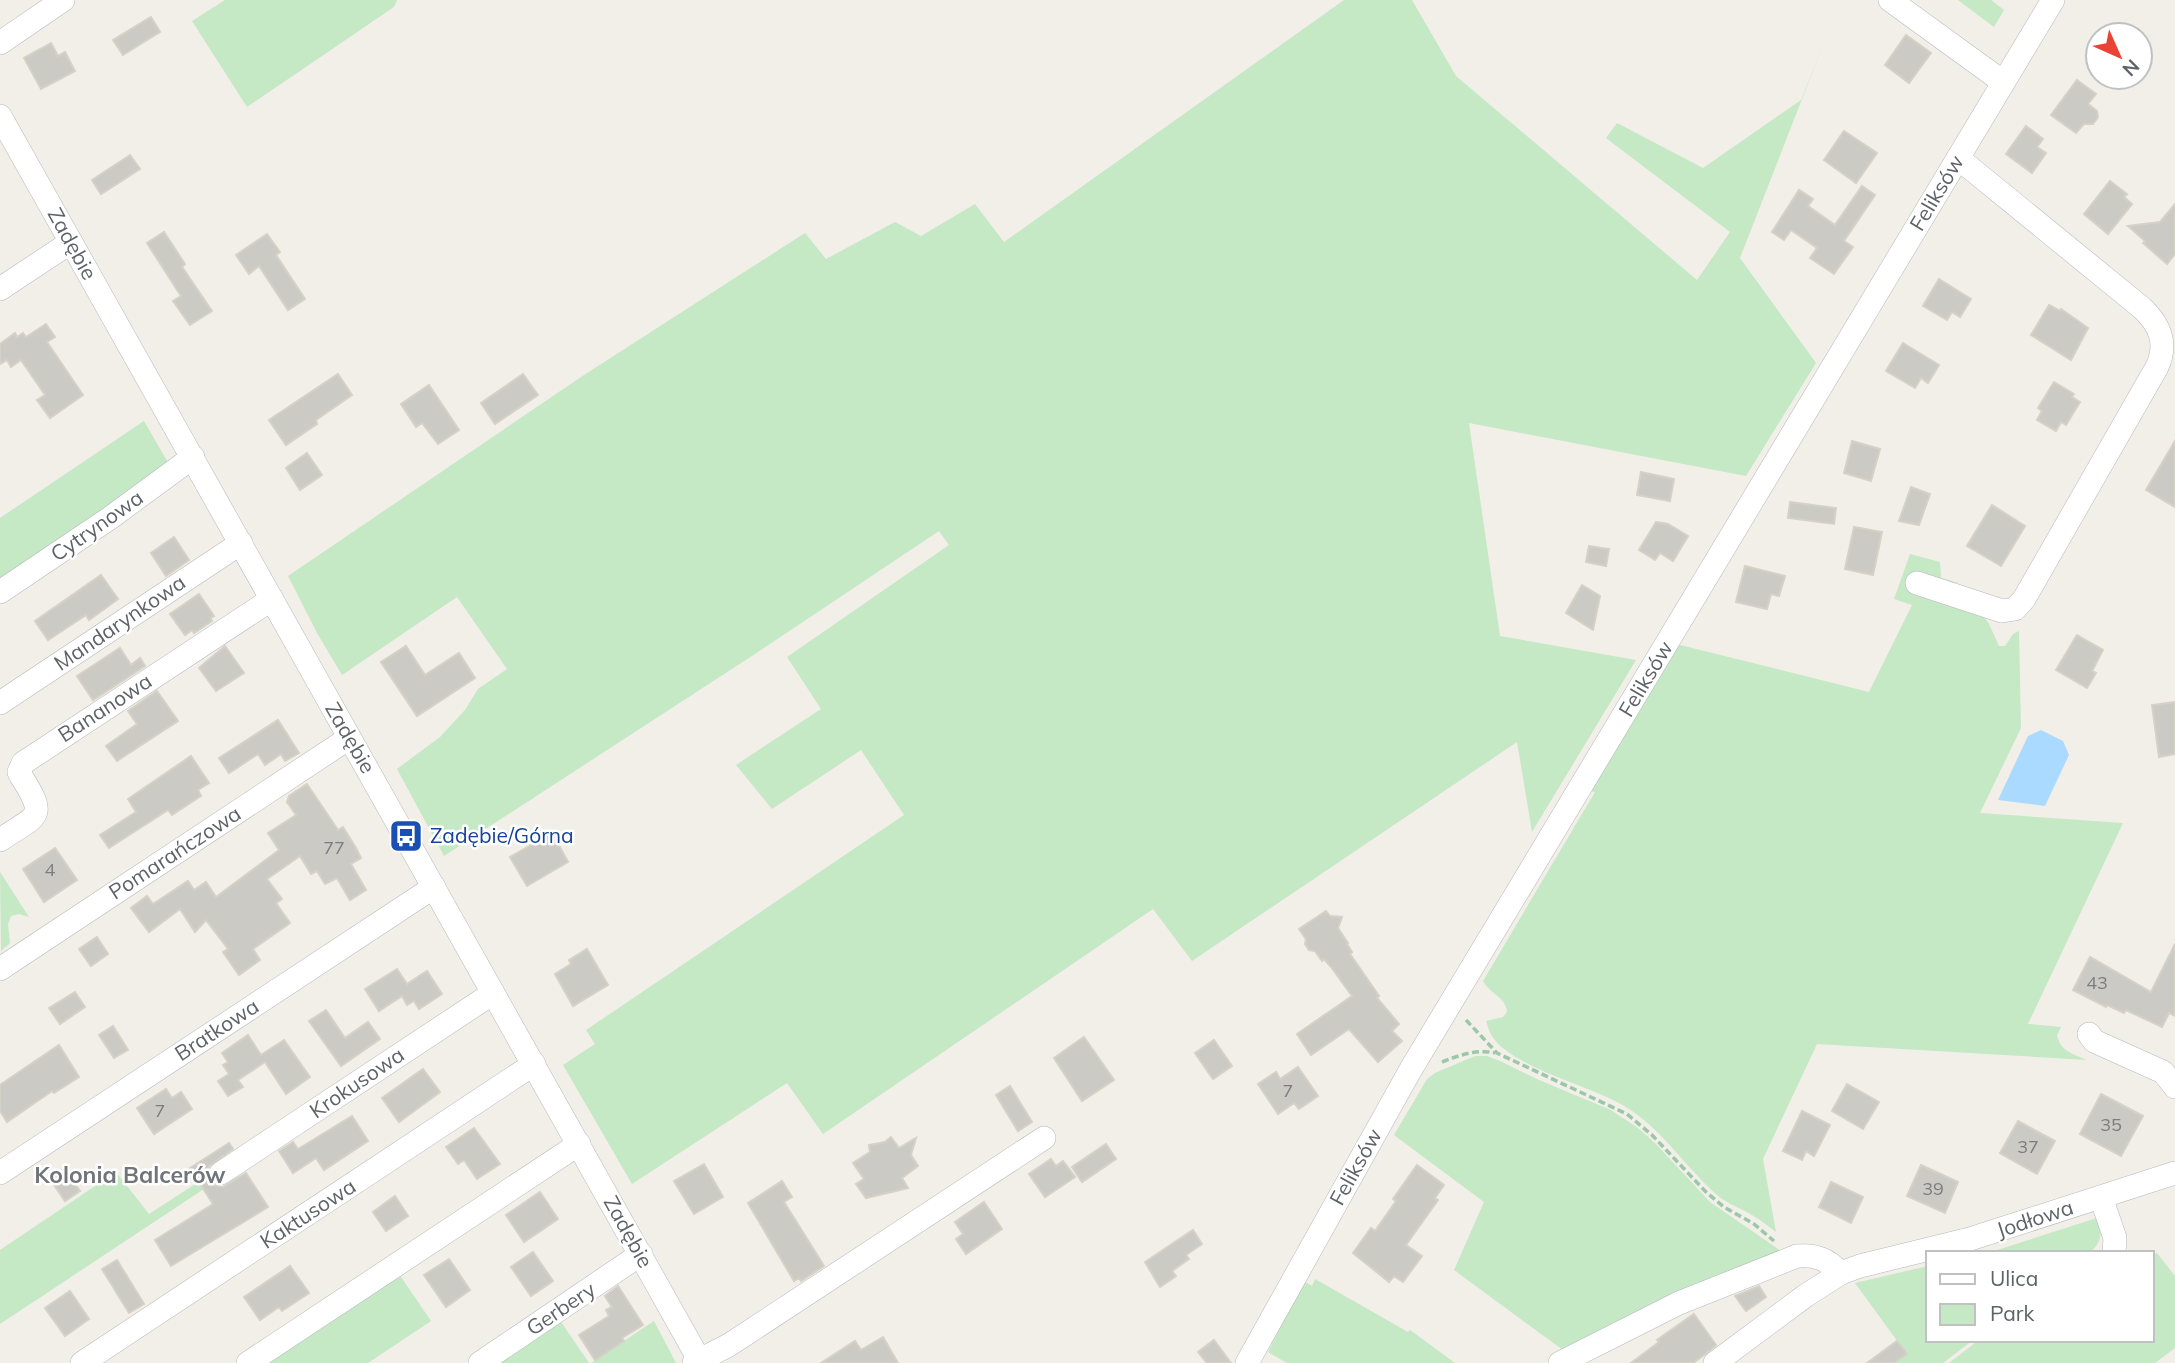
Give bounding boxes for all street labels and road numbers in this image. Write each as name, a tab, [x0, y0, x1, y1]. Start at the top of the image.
street label: Feliksów	[1903, 150, 1969, 235]
street label: Zadębie	[43, 203, 103, 284]
street label: Cytrynowa	[45, 484, 148, 566]
street label: Mandarynkowa	[49, 569, 190, 676]
street label: Feliksów	[1612, 636, 1678, 721]
street label: Bananowa	[53, 667, 156, 747]
street label: Zadębie	[320, 697, 382, 778]
street label: Pomarańczowa	[104, 800, 245, 905]
street label: Bratkowa	[170, 992, 263, 1066]
street label: Krokusowa	[304, 1041, 409, 1123]
street label: Feliksów	[1323, 1123, 1387, 1210]
street label: Kaktusowa	[255, 1173, 360, 1254]
street label: Zadębie	[599, 1191, 659, 1272]
street label: Jodłowa	[1993, 1193, 2076, 1243]
street label: Gerbery	[521, 1276, 600, 1341]

